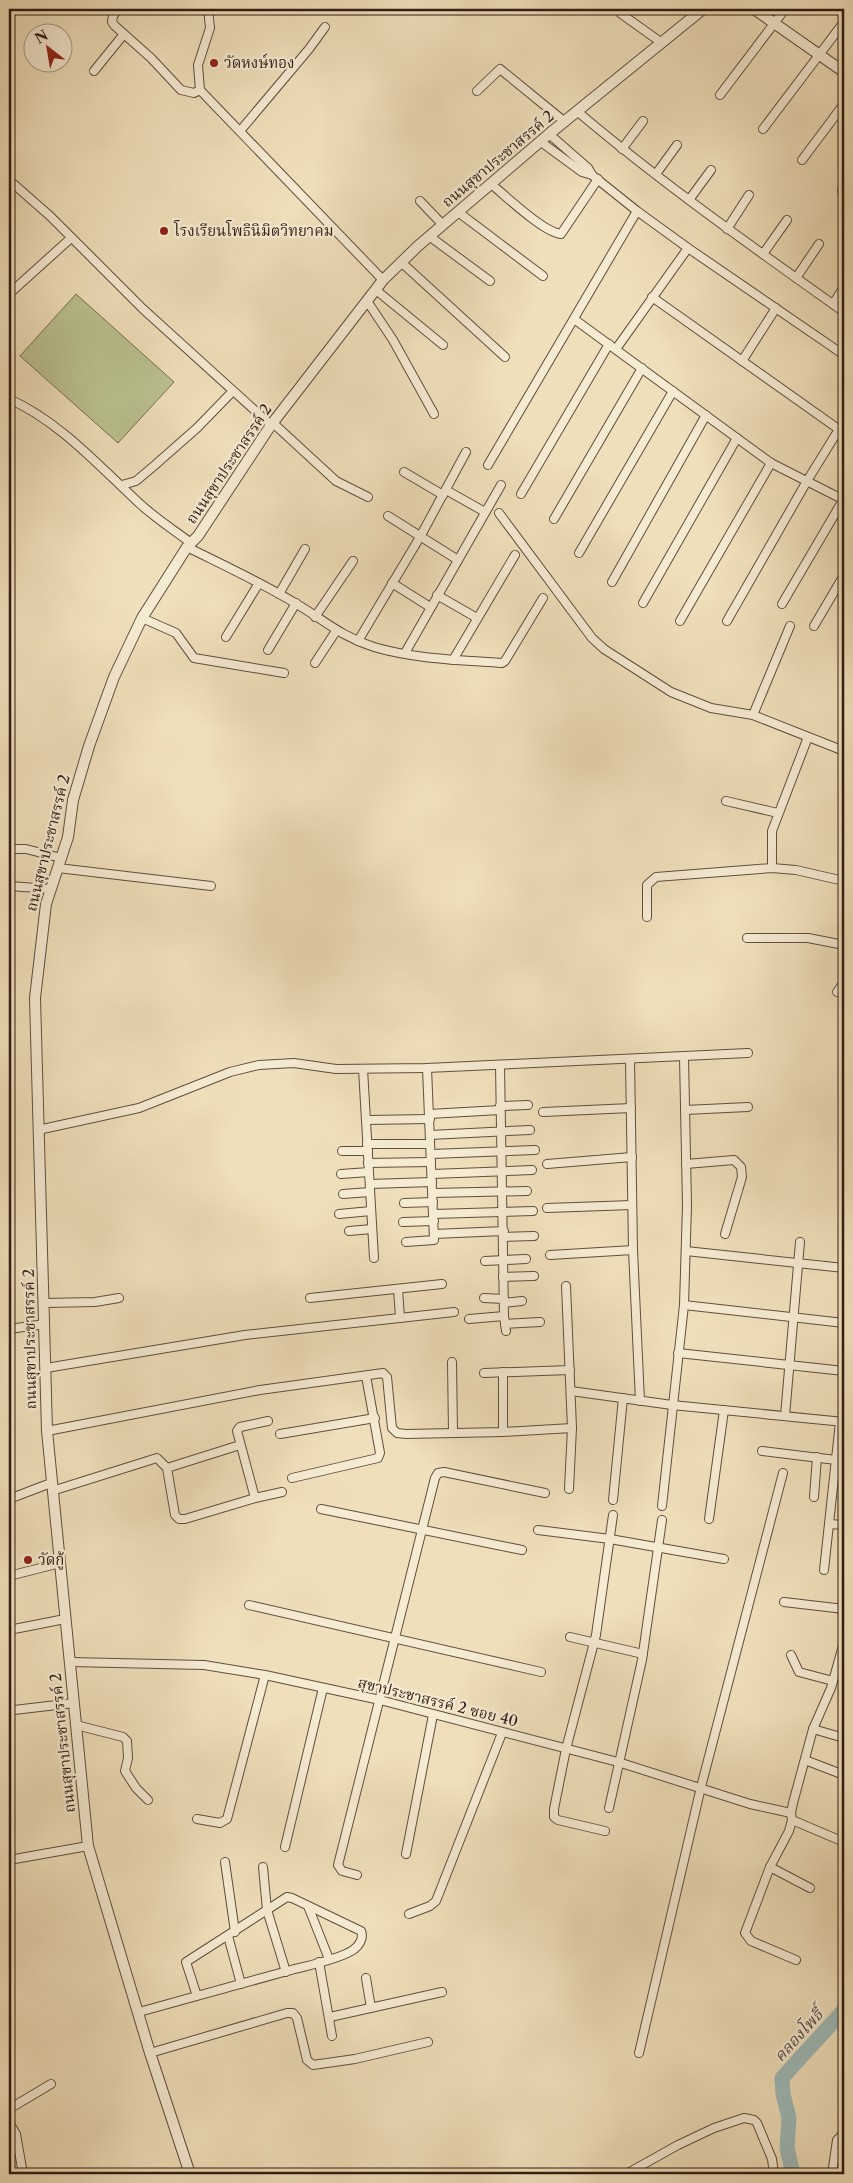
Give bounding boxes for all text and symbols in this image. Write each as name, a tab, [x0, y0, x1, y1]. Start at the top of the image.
north arrow	[22, 22, 72, 72]
text: N	[31, 26, 51, 48]
place label: วัดหงษ์ทอง	[224, 53, 295, 72]
marker: วัดหงษ์ทอง	[208, 57, 220, 69]
street label: ถนนสุขาประชาสรรค์ 2	[438, 106, 559, 213]
place label: โรงเรียนโพธินิมิตวิทยาคม	[173, 220, 334, 240]
marker: โรงเรียนโพธินิมิตวิทยาคม	[158, 225, 170, 237]
street label: ถนนสุขาประชาสรรค์ 2	[181, 400, 277, 528]
street label: ถนนสุขาประชาสรรค์ 2	[21, 772, 76, 914]
street label: ถนนสุขาประชาสรรค์ 2	[19, 1269, 42, 1409]
place label: วัดกู้	[38, 1550, 65, 1570]
marker: วัดกู้	[22, 1554, 34, 1566]
street label: ถนนสุขาประชาสรรค์ 2	[46, 1672, 81, 1814]
street label: สุขาประชาสรรค์ 2 ซอย 40	[356, 1672, 520, 1733]
water label: คลองโพธิ์	[768, 2000, 831, 2065]

